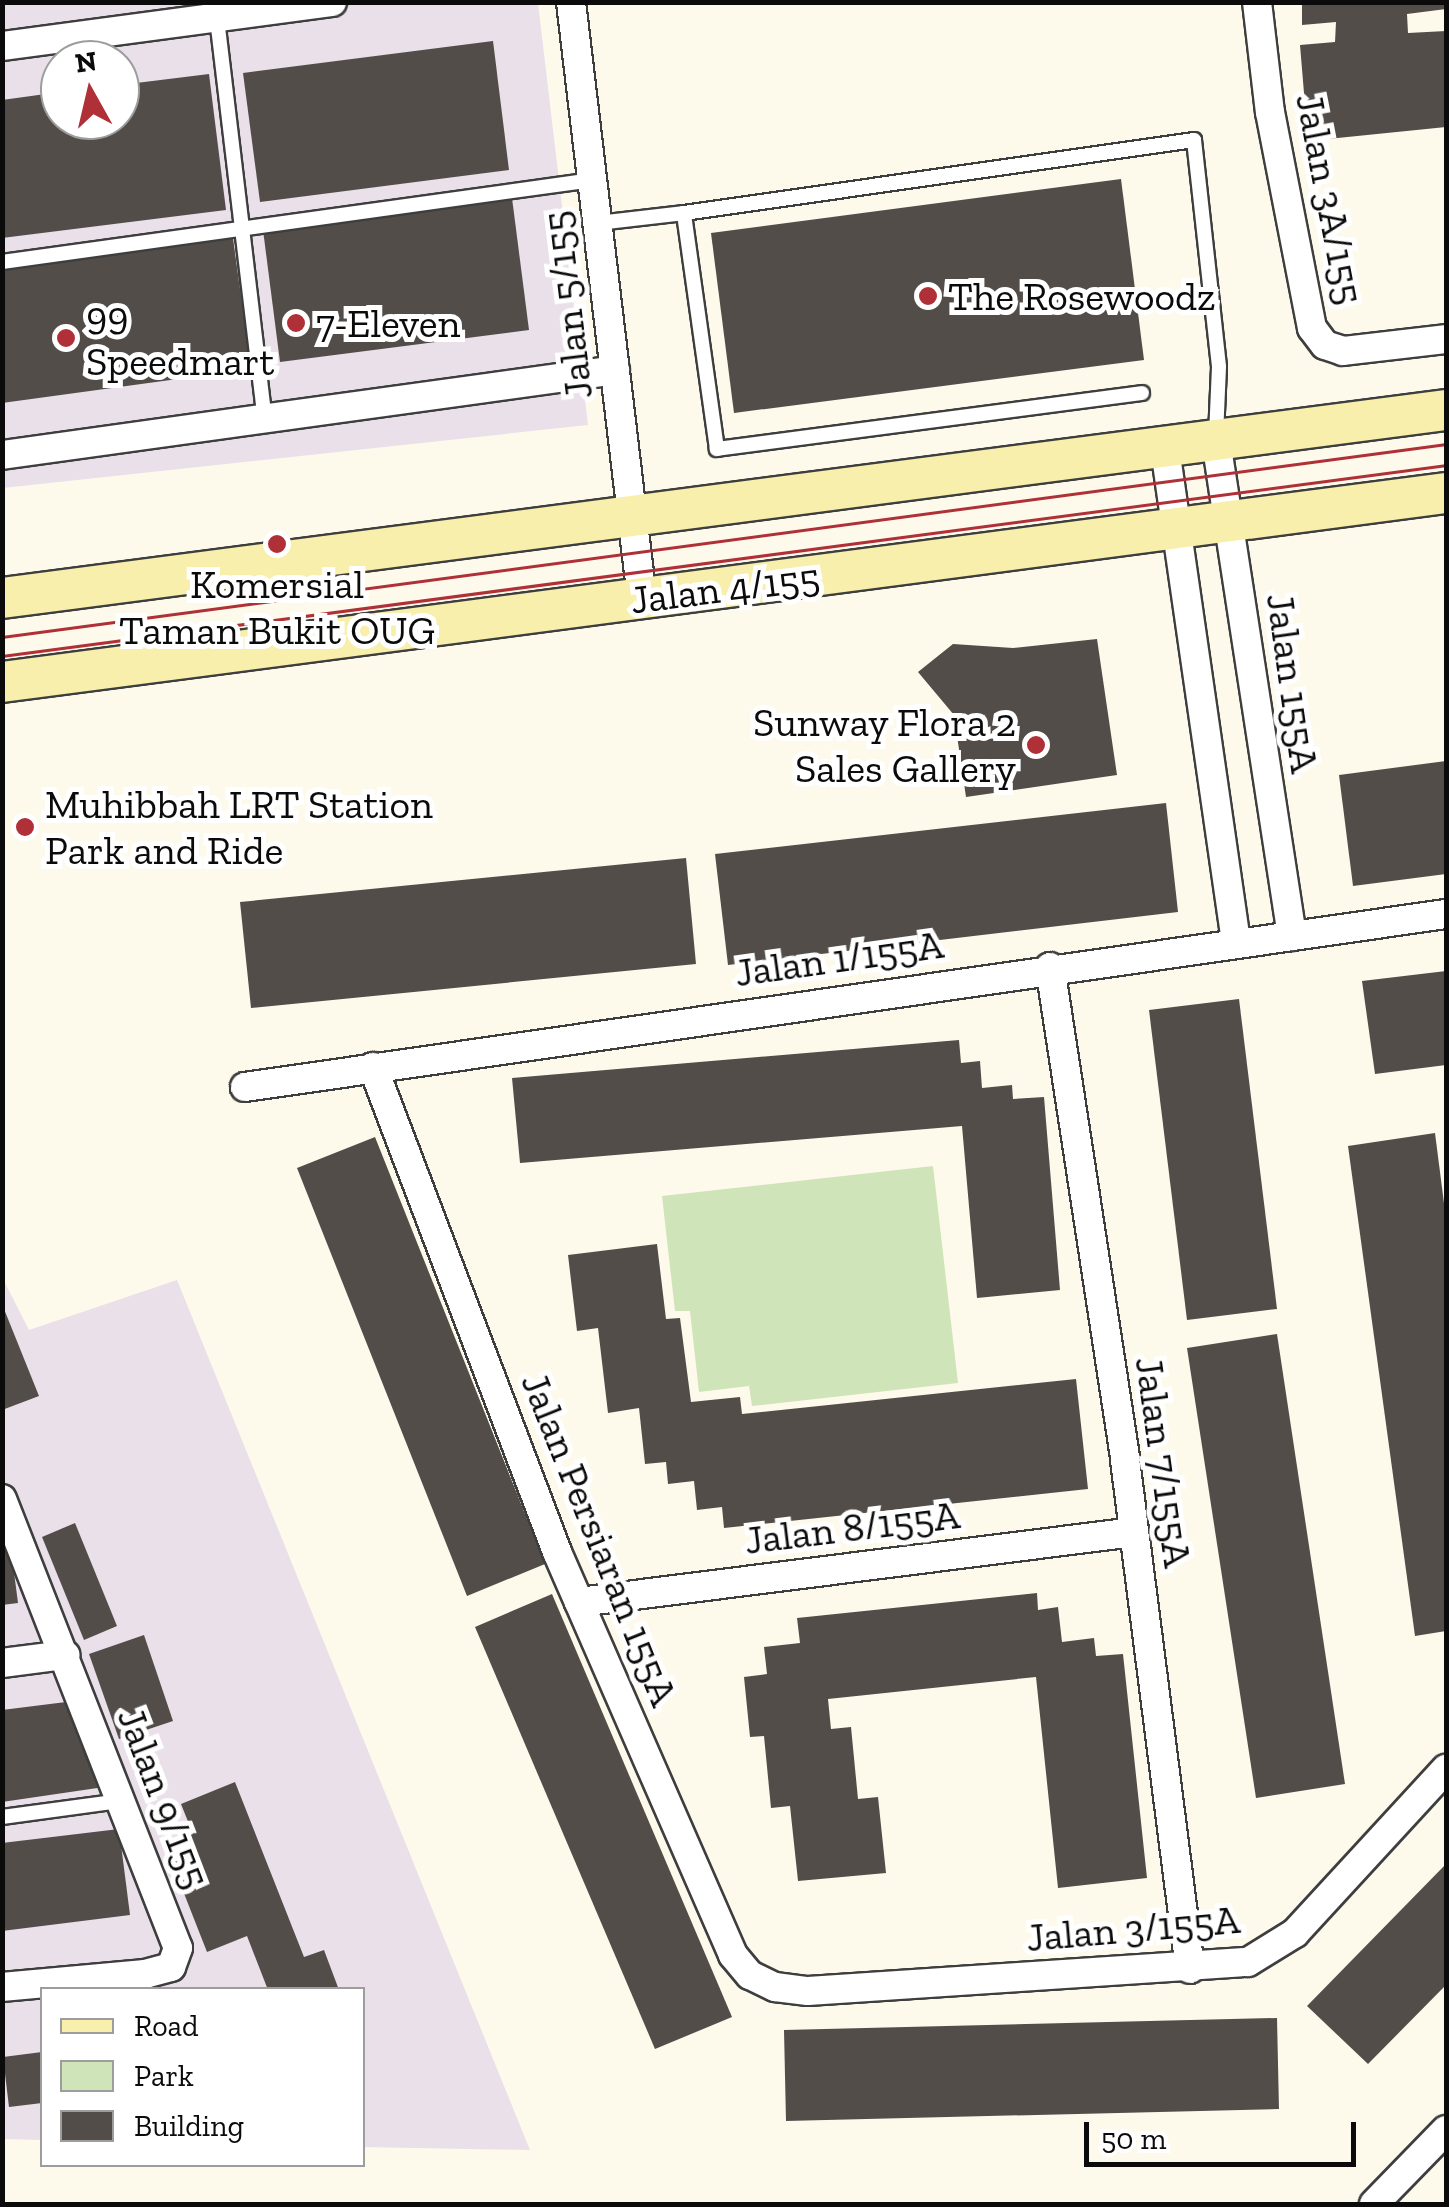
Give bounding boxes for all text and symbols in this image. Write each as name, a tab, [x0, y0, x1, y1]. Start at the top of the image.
north arrow	[40, 40, 140, 140]
text: N	[73, 44, 99, 80]
street label: Jalan 3A/155	[1286, 89, 1374, 309]
street label: Jalan 5/155	[532, 208, 602, 402]
place label: The Rosewoodz	[948, 272, 1216, 320]
marker: The Rosewoodz	[917, 285, 939, 307]
place label: 99 Speedmart	[86, 291, 274, 385]
place label: 7-Eleven	[316, 299, 461, 347]
marker: 7-Eleven	[285, 312, 307, 334]
marker: 99 Speedmart	[55, 327, 77, 349]
marker: Komersial Taman Bukit OUG	[266, 533, 288, 555]
street label: Jalan 4/155	[628, 553, 822, 623]
place label: Komersial Taman Bukit OUG	[119, 560, 435, 654]
street label: Jalan 155A	[1257, 590, 1329, 776]
place label: Sunway Flora 2 Sales Gallery	[752, 698, 1016, 792]
marker: Sunway Flora 2 Sales Gallery	[1025, 734, 1047, 756]
place label: Muhibbah LRT Station Park and Ride	[45, 780, 434, 874]
marker: Muhibbah LRT Station Park and Ride	[14, 816, 36, 838]
street label: Jalan 1/155A	[732, 920, 946, 996]
street label: Jalan 7/155A	[1125, 1354, 1203, 1570]
street label: Jalan Persiaran 155A	[511, 1366, 689, 1712]
street label: Jalan 8/155A	[742, 1490, 962, 1564]
street label: Jalan 9/155	[108, 1701, 220, 1895]
street label: Jalan 3/155A	[1024, 1895, 1242, 1961]
legend	[40, 1987, 365, 2167]
text: Road	[134, 2008, 199, 2044]
text: Park	[134, 2058, 194, 2094]
scale bar	[1089, 2102, 1362, 2164]
text: Building	[134, 2108, 244, 2144]
text: 50 m	[1101, 2121, 1166, 2157]

